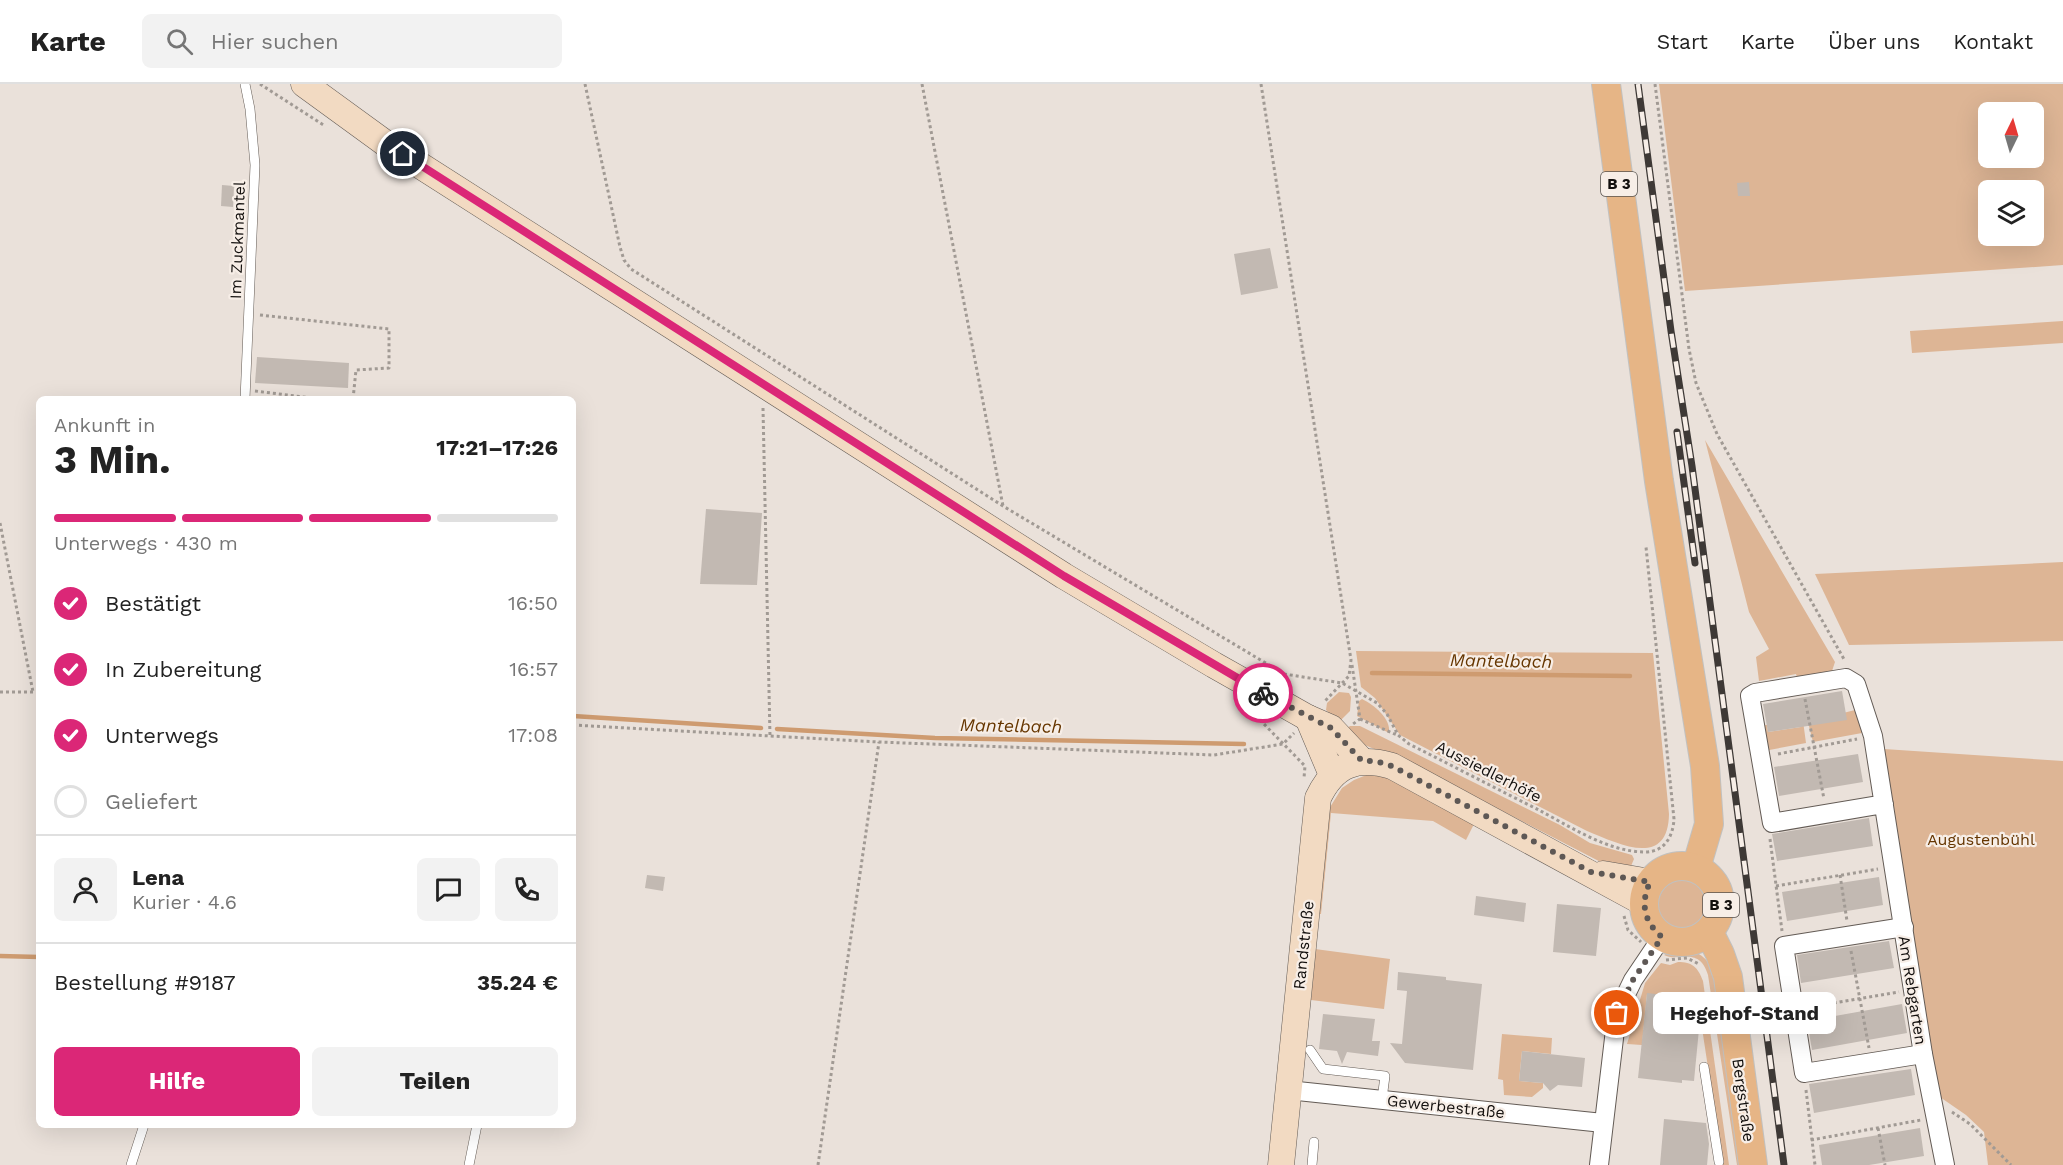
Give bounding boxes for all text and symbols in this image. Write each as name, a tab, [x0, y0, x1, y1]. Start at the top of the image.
search box	[142, 14, 562, 68]
text: Karte	[30, 25, 106, 58]
icon: search	[163, 25, 196, 58]
text: Hier suchen	[211, 29, 339, 54]
text: Start	[1657, 29, 1708, 54]
text: Karte	[1741, 29, 1795, 54]
text: Über uns	[1828, 29, 1920, 54]
text: Kontakt	[1953, 29, 2033, 54]
north arrow	[1978, 102, 2044, 168]
map controls	[1978, 102, 2044, 246]
pin	[377, 128, 428, 179]
icon: home	[386, 137, 419, 170]
road number: B 3	[1601, 172, 1637, 196]
button: layers	[1978, 180, 2044, 246]
street label: Im Zuckmantel	[226, 181, 249, 299]
text: Ankunft in	[54, 413, 155, 437]
text: 17:21–17:26	[436, 435, 558, 460]
text: 3 Min.	[54, 437, 171, 482]
text: Unterwegs · 430 m	[54, 531, 238, 555]
icon: check	[54, 587, 87, 620]
text: Bestätigt	[105, 591, 201, 616]
text: 16:50	[508, 591, 558, 615]
water label: Mantelbach	[1450, 649, 1552, 672]
icon: check	[54, 653, 87, 686]
text: In Zubereitung	[105, 657, 261, 682]
text: 16:57	[509, 657, 558, 681]
courier	[1233, 663, 1293, 723]
icon: bike	[1247, 677, 1280, 710]
water label: Mantelbach	[960, 714, 1062, 737]
icon: check	[54, 719, 87, 752]
text: Unterwegs	[105, 723, 219, 748]
text: 17:08	[508, 723, 558, 747]
street label: Aussiedlerhöfe	[1433, 737, 1545, 806]
text: Geliefert	[105, 789, 197, 814]
park label: Augustenbühl	[1927, 830, 2035, 849]
button: person	[54, 858, 117, 921]
button: chat	[417, 858, 480, 921]
button: phone	[495, 858, 558, 921]
text: Lena	[132, 865, 184, 890]
text: Kurier · 4.6	[132, 890, 237, 914]
road number: B 3	[1703, 893, 1739, 917]
street label: Randstraße	[1289, 900, 1318, 990]
street label: Am Rebgarten	[1894, 934, 1931, 1046]
text: Bestellung #9187	[54, 970, 236, 995]
text: 35.24 €	[477, 970, 558, 995]
pin	[1591, 987, 1642, 1038]
callout: Hegehof-Stand	[1653, 992, 1836, 1034]
icon: bag	[1600, 996, 1633, 1029]
text: Hegehof-Stand	[1670, 1001, 1819, 1025]
button: Hilfe	[54, 1047, 300, 1116]
button: Teilen	[312, 1047, 558, 1116]
street label: Bergstraße	[1728, 1057, 1759, 1143]
street label: Gewerbestraße	[1386, 1091, 1506, 1122]

